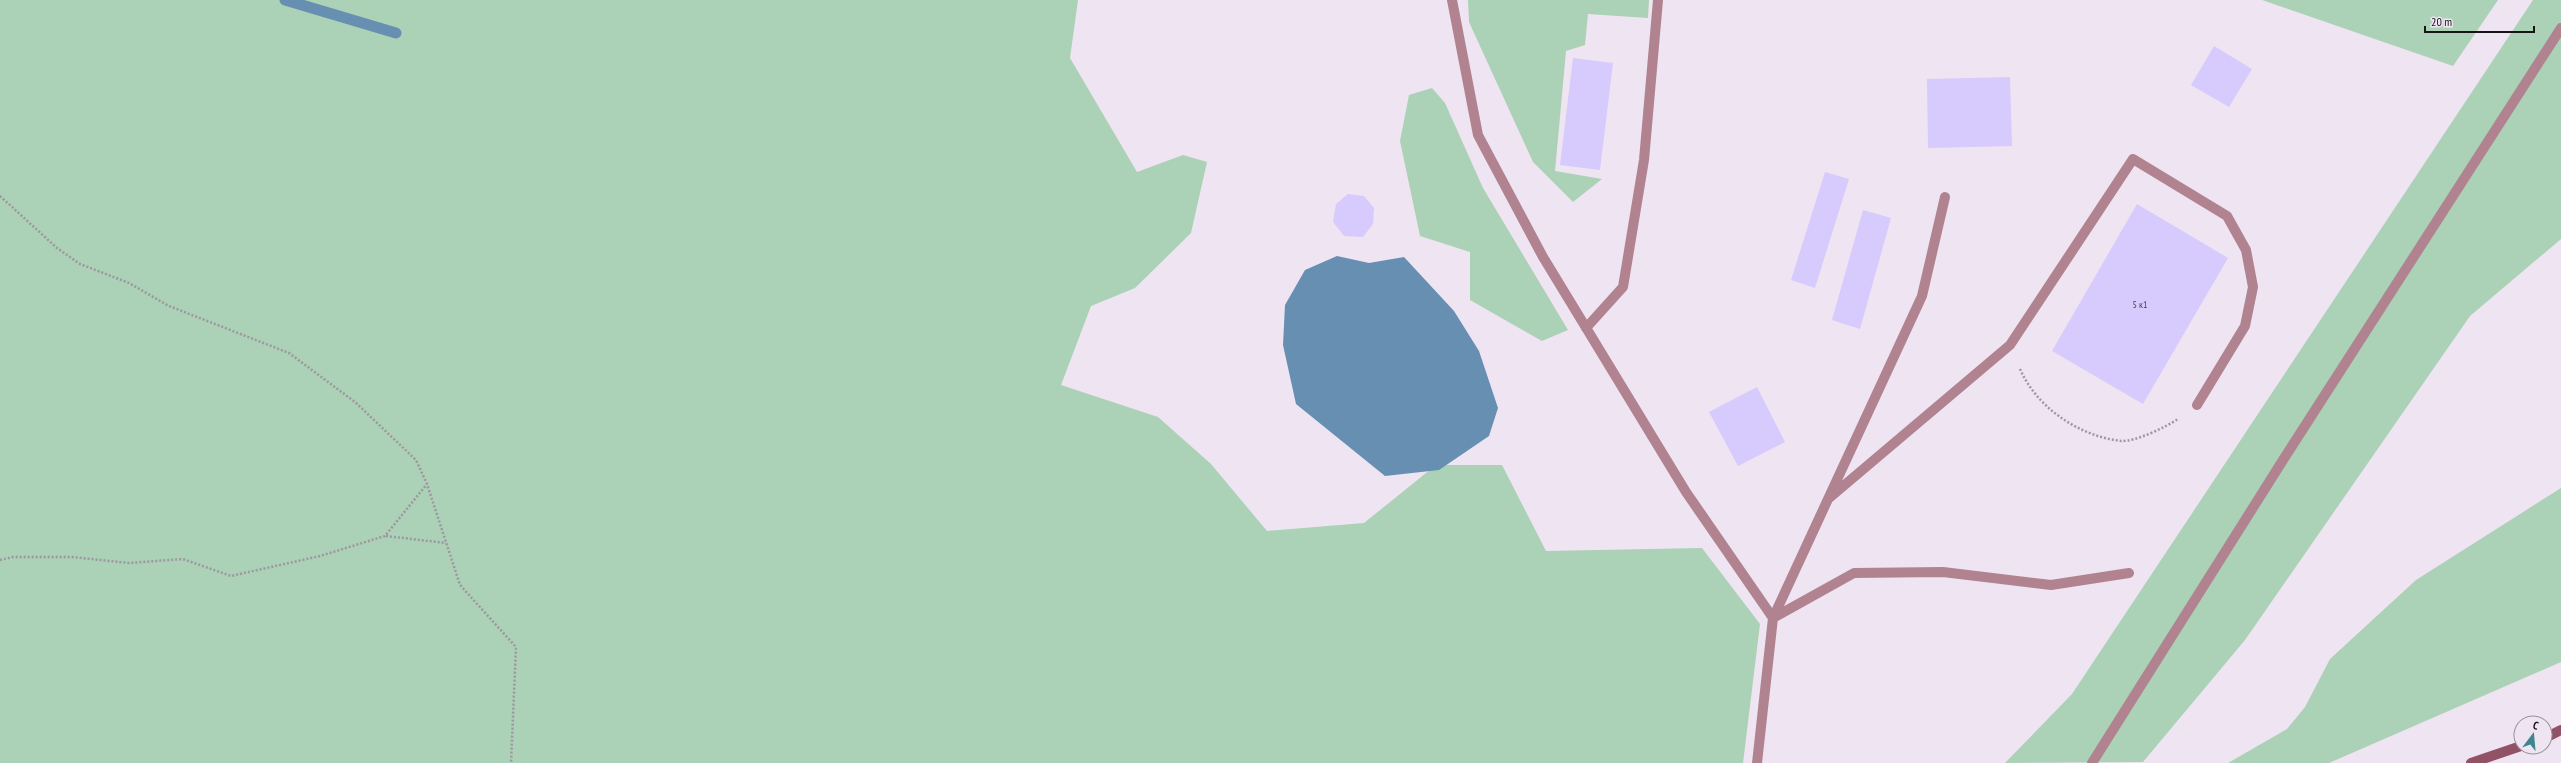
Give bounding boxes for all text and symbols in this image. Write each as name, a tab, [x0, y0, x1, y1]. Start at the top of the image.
scale bar	[2425, 8, 2534, 34]
text: 20 m	[2431, 14, 2452, 29]
house number: 5 к1	[2133, 298, 2148, 311]
north arrow	[2513, 715, 2553, 755]
text: С	[2531, 718, 2540, 733]

